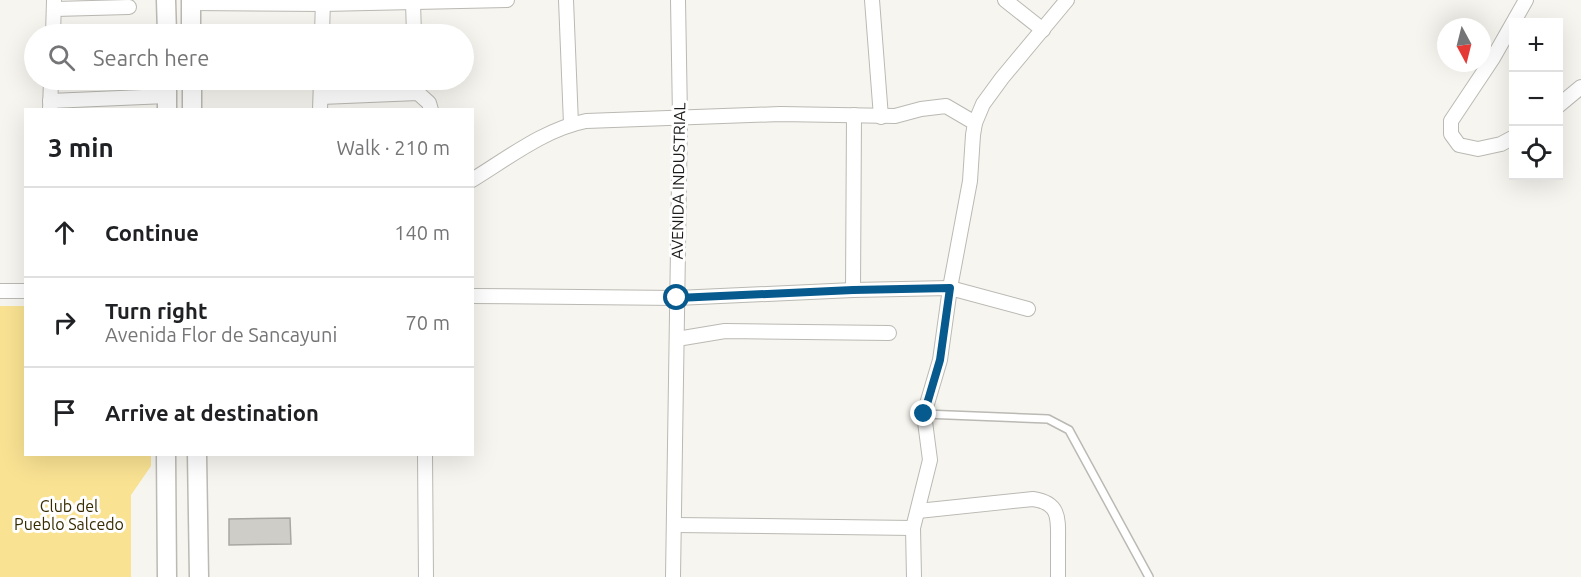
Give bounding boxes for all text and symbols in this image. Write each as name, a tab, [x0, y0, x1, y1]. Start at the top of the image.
north arrow	[1437, 18, 1491, 72]
map controls	[1509, 18, 1563, 180]
button: +	[1509, 18, 1563, 72]
search box	[24, 24, 474, 90]
icon: search	[45, 41, 78, 74]
text: Search here	[93, 45, 209, 70]
button: −	[1509, 72, 1563, 126]
street label: AVENIDA INDUSTRIAL	[668, 102, 688, 260]
button: locate	[1509, 126, 1563, 180]
text: 3 min	[48, 133, 114, 162]
text: Walk · 210 m	[337, 136, 450, 159]
icon: ahead	[48, 216, 81, 249]
text: Continue	[105, 220, 199, 245]
text: 140 m	[394, 221, 450, 244]
route start	[663, 284, 689, 310]
text: Turn right	[105, 298, 207, 323]
icon: right	[48, 306, 81, 339]
text: 70 m	[406, 311, 450, 334]
text: Avenida Flor de Sancayuni	[105, 323, 337, 346]
icon: arrive	[48, 396, 81, 429]
text: Arrive at destination	[105, 400, 319, 425]
route end	[910, 400, 936, 426]
park label: Club del Pueblo Salcedo	[14, 497, 124, 533]

